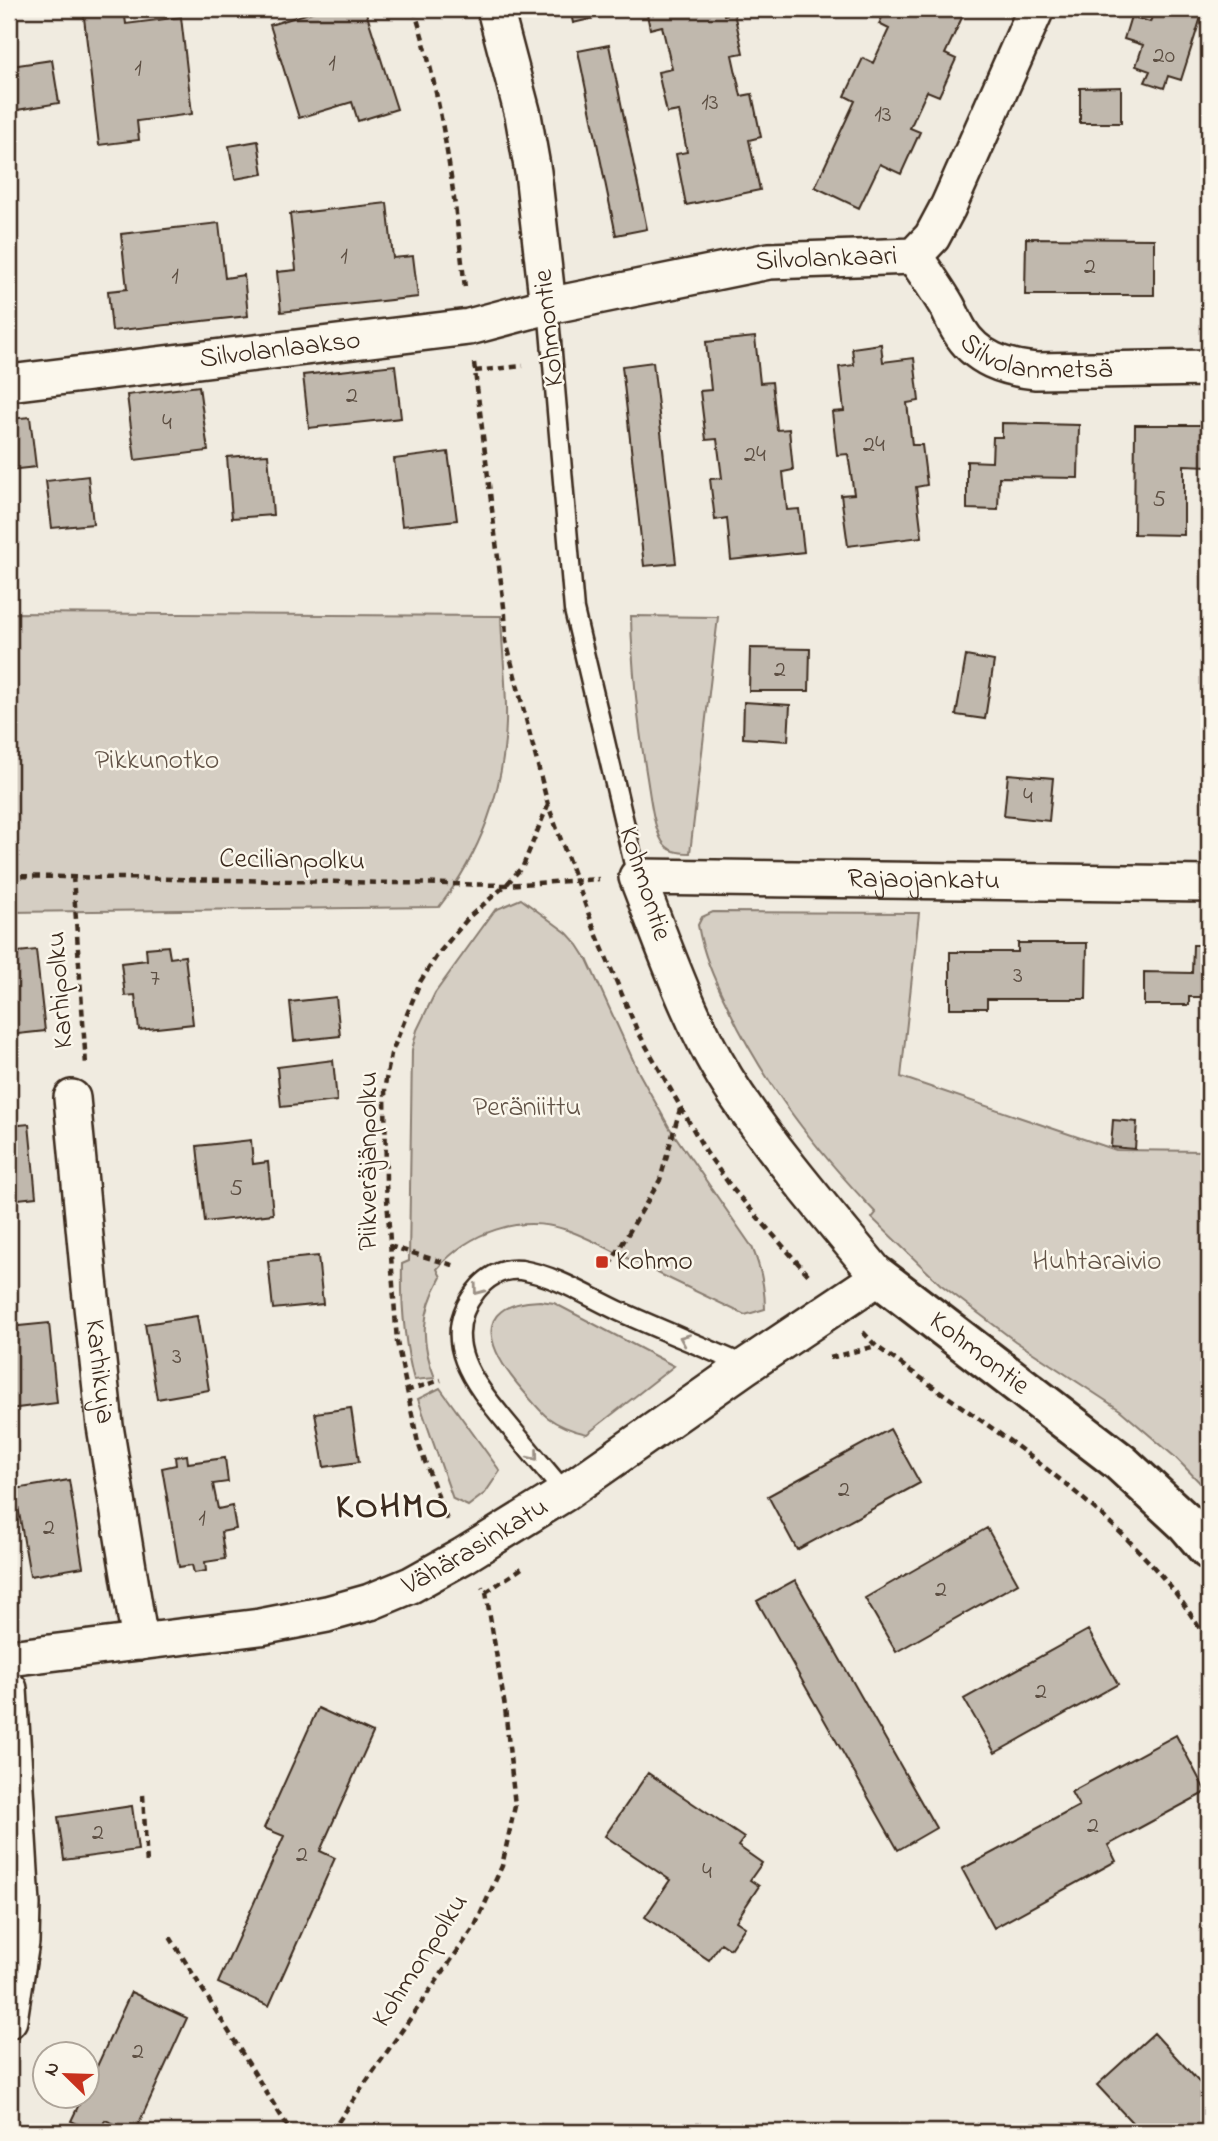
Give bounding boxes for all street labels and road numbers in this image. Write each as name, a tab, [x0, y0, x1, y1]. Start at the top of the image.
street label: Silvolankaari	[751, 236, 898, 284]
street label: Kohmontie	[523, 267, 577, 389]
street label: Silvolanlaakso	[197, 320, 363, 380]
street label: Silvolanmetsä	[949, 324, 1113, 392]
street label: Kohmontie	[606, 822, 682, 947]
street label: Cecilianpolku	[219, 839, 365, 883]
street label: Rajaojankatu	[847, 859, 1000, 902]
street label: Karhipolku	[36, 930, 86, 1050]
street label: Piikveräjänpolku	[349, 1071, 390, 1251]
street label: Kohmontie	[920, 1302, 1038, 1406]
street label: Karhikuja	[73, 1317, 125, 1426]
street label: Vähärasinkatu	[395, 1487, 557, 1607]
street label: Kohmonpolku	[362, 1886, 480, 2036]

